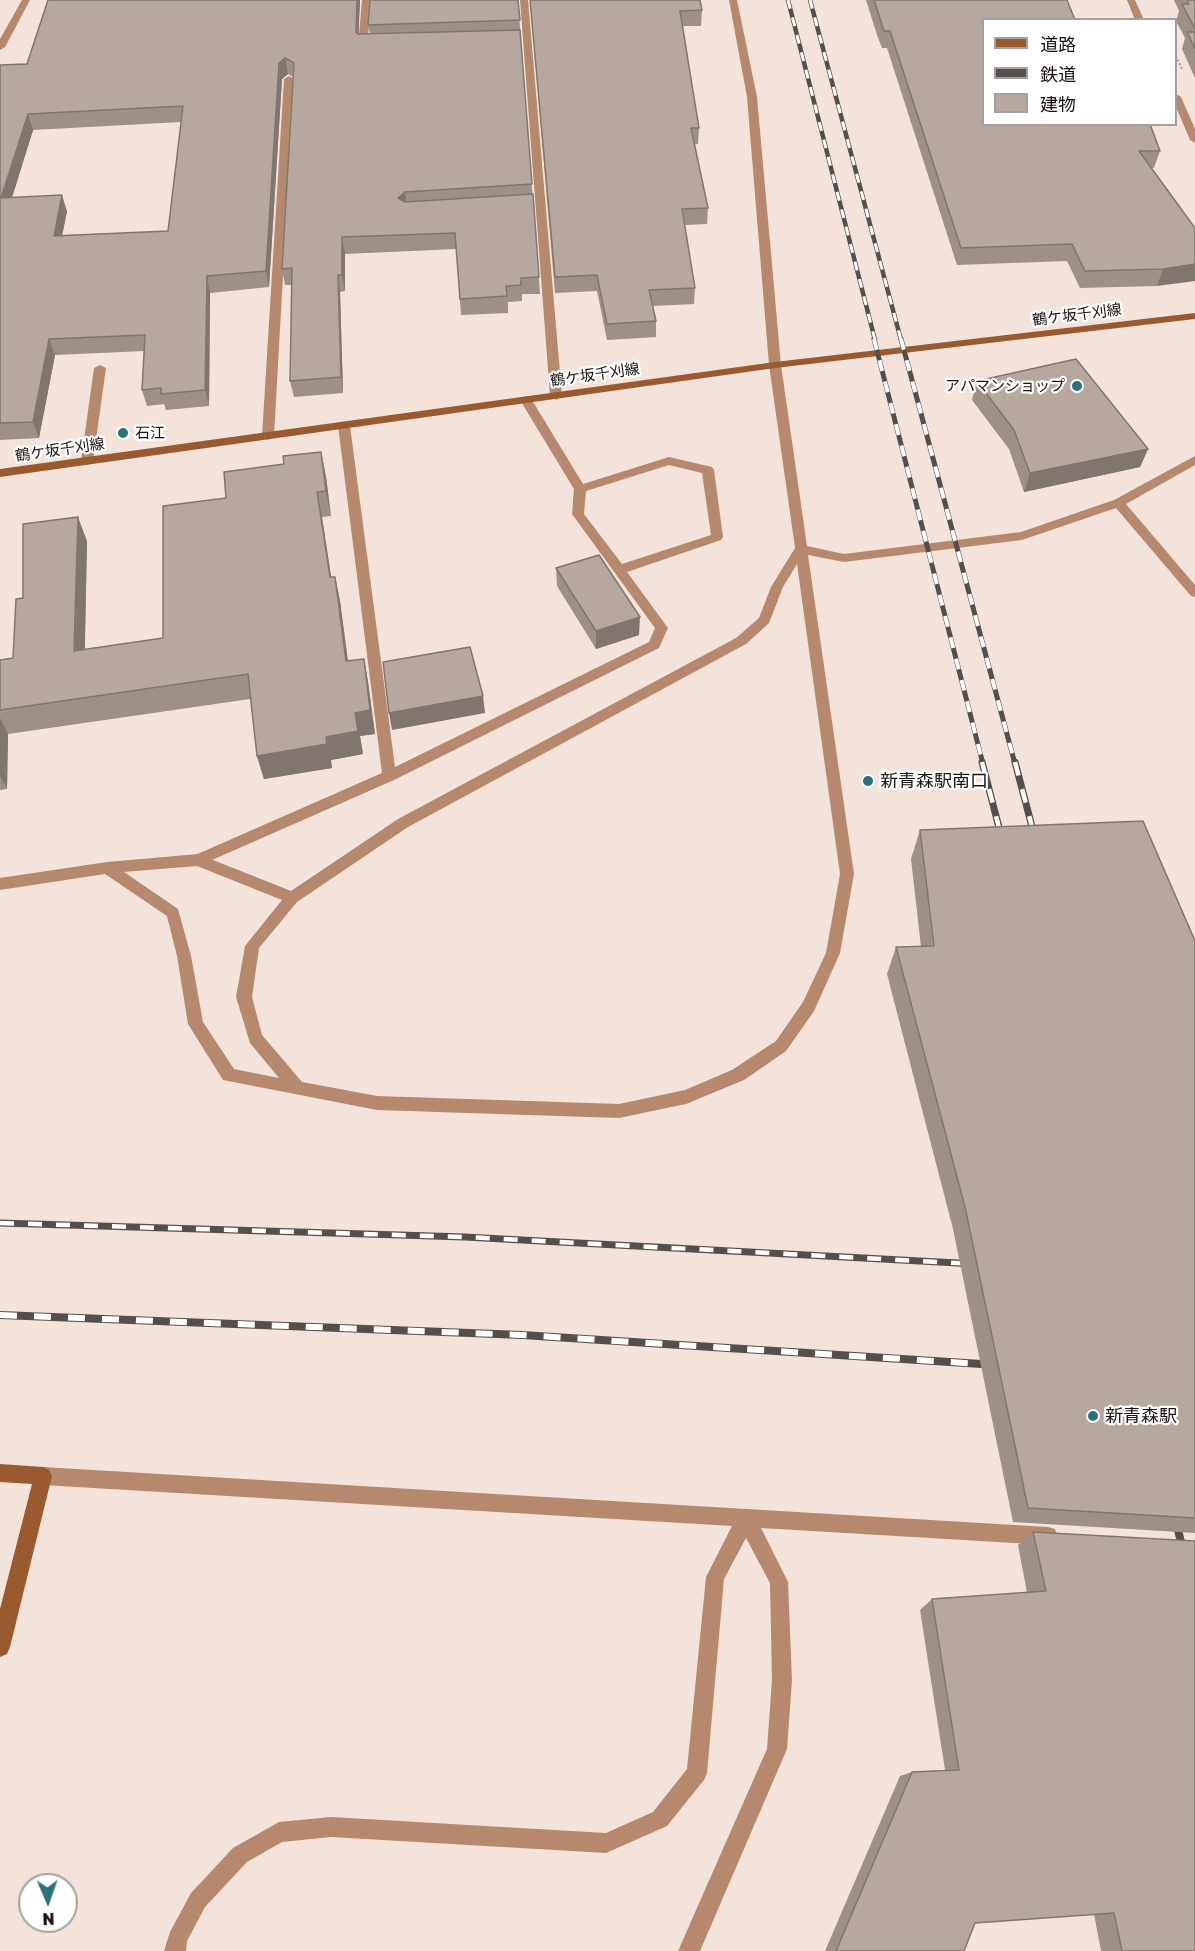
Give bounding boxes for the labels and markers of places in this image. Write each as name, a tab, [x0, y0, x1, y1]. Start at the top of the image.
place label: アパマンショップ	[945, 377, 1065, 395]
marker: アパマンショップ	[1070, 379, 1084, 393]
place label: 石江	[135, 424, 165, 442]
marker: 石江	[116, 426, 130, 440]
place label: 新青森駅南口	[880, 770, 988, 792]
marker: 新青森駅南口	[861, 774, 875, 788]
place label: 新青森駅	[1105, 1405, 1177, 1427]
marker: 新青森駅	[1086, 1409, 1100, 1423]

